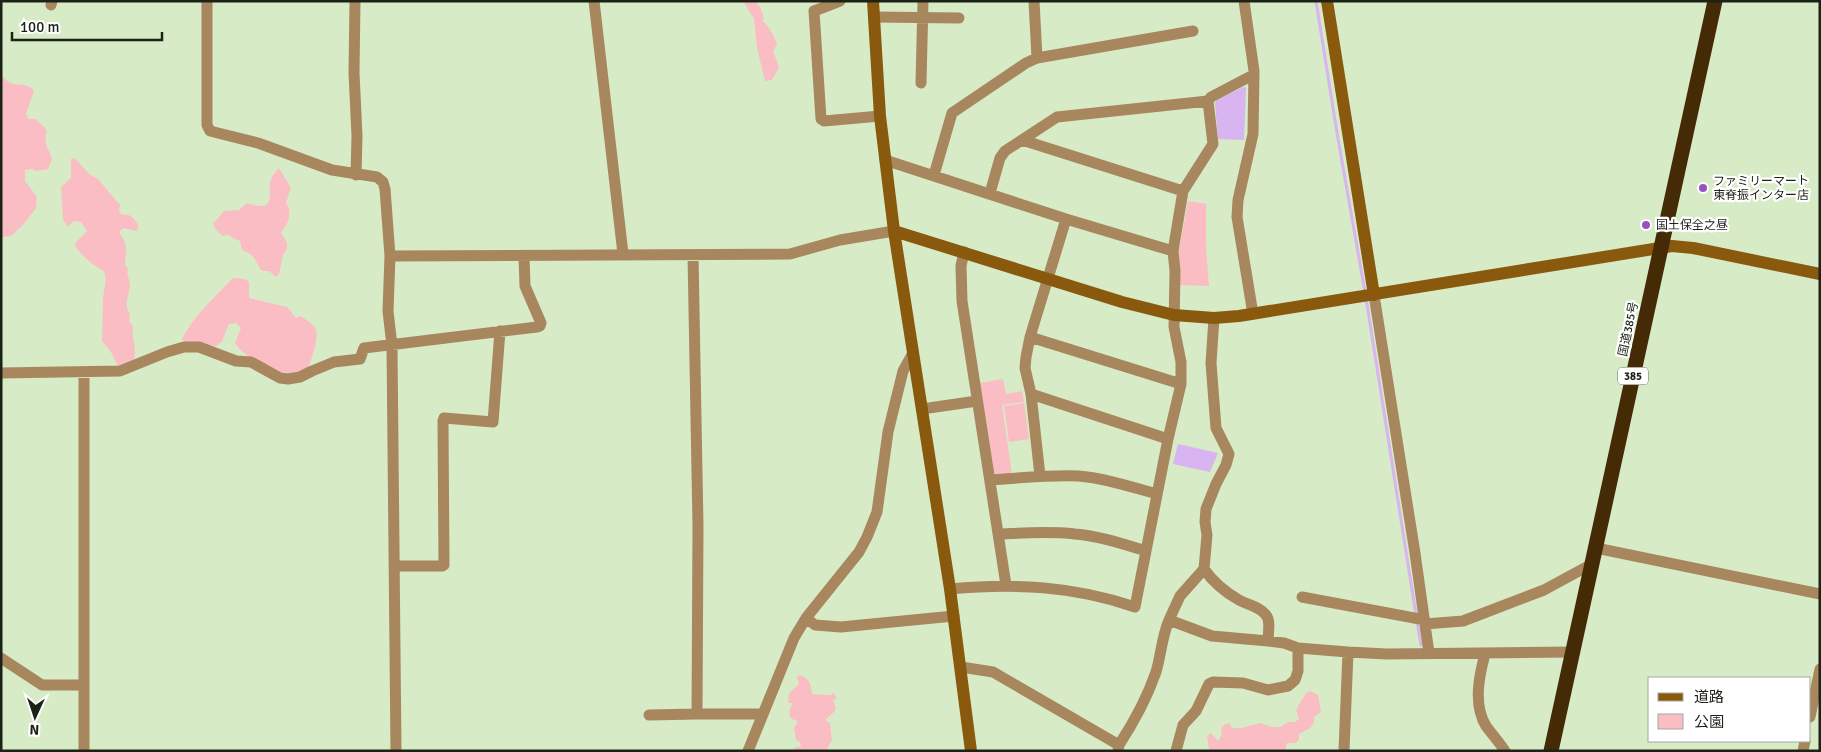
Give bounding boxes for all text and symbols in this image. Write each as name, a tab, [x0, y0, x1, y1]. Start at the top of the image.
scale bar	[12, 10, 162, 42]
text: 100 m	[20, 18, 60, 36]
place label: ファミリーマート 東脊振インター店	[1713, 174, 1809, 203]
marker: ファミリーマート 東脊振インター店	[1697, 182, 1709, 194]
place label: 国土保全之昼	[1656, 218, 1728, 233]
marker: 国土保全之昼	[1640, 219, 1652, 231]
street label: 国道385号	[1615, 300, 1642, 358]
road number: 385	[1618, 368, 1648, 384]
legend	[1648, 677, 1811, 742]
text: 道路	[1694, 688, 1724, 706]
north arrow	[10, 692, 60, 742]
text: 公園	[1694, 713, 1724, 731]
text: N	[29, 721, 40, 738]

